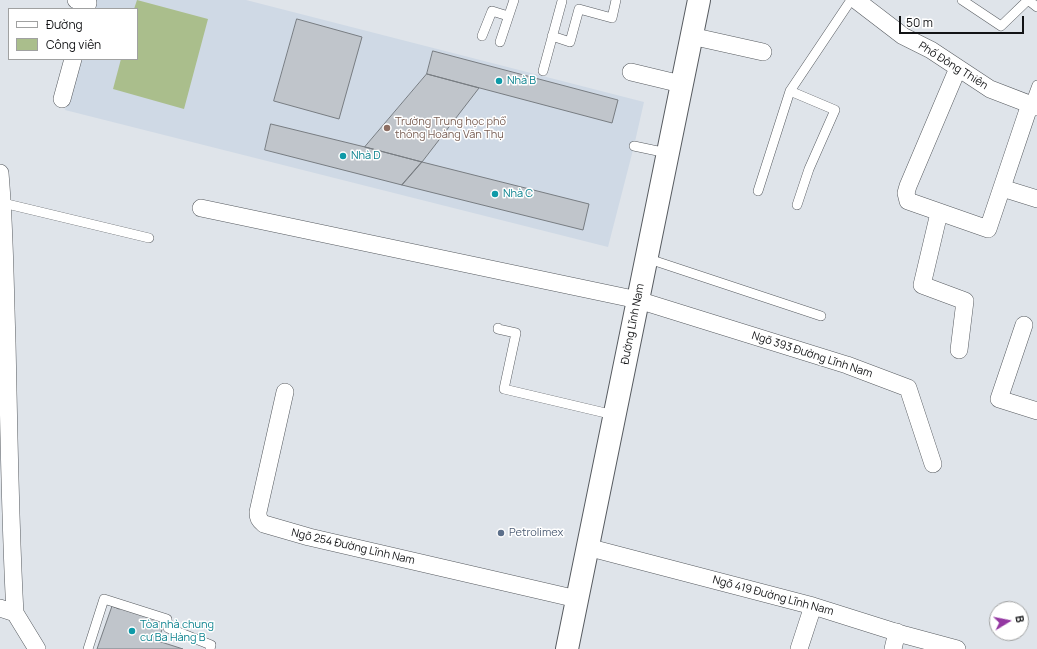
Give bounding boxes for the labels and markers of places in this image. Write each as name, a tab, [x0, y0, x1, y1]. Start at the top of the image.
place label: Nhà B	[507, 74, 536, 88]
marker: Nhà B	[494, 76, 504, 86]
place label: Trường Trung học phổ thông Hoàng Văn Thụ	[395, 115, 506, 141]
marker: Trường Trung học phổ thông Hoàng Văn Thụ	[382, 123, 392, 133]
place label: Nhà D	[351, 149, 381, 163]
marker: Nhà D	[338, 151, 348, 161]
place label: Nhà C	[503, 187, 533, 201]
marker: Nhà C	[490, 189, 500, 199]
place label: Petrolimex	[509, 526, 563, 540]
marker: Petrolimex	[496, 528, 506, 538]
place label: Tòa nhà chung cư Ba Hàng B	[140, 618, 214, 644]
marker: Tòa nhà chung cư Ba Hàng B	[127, 626, 137, 636]

